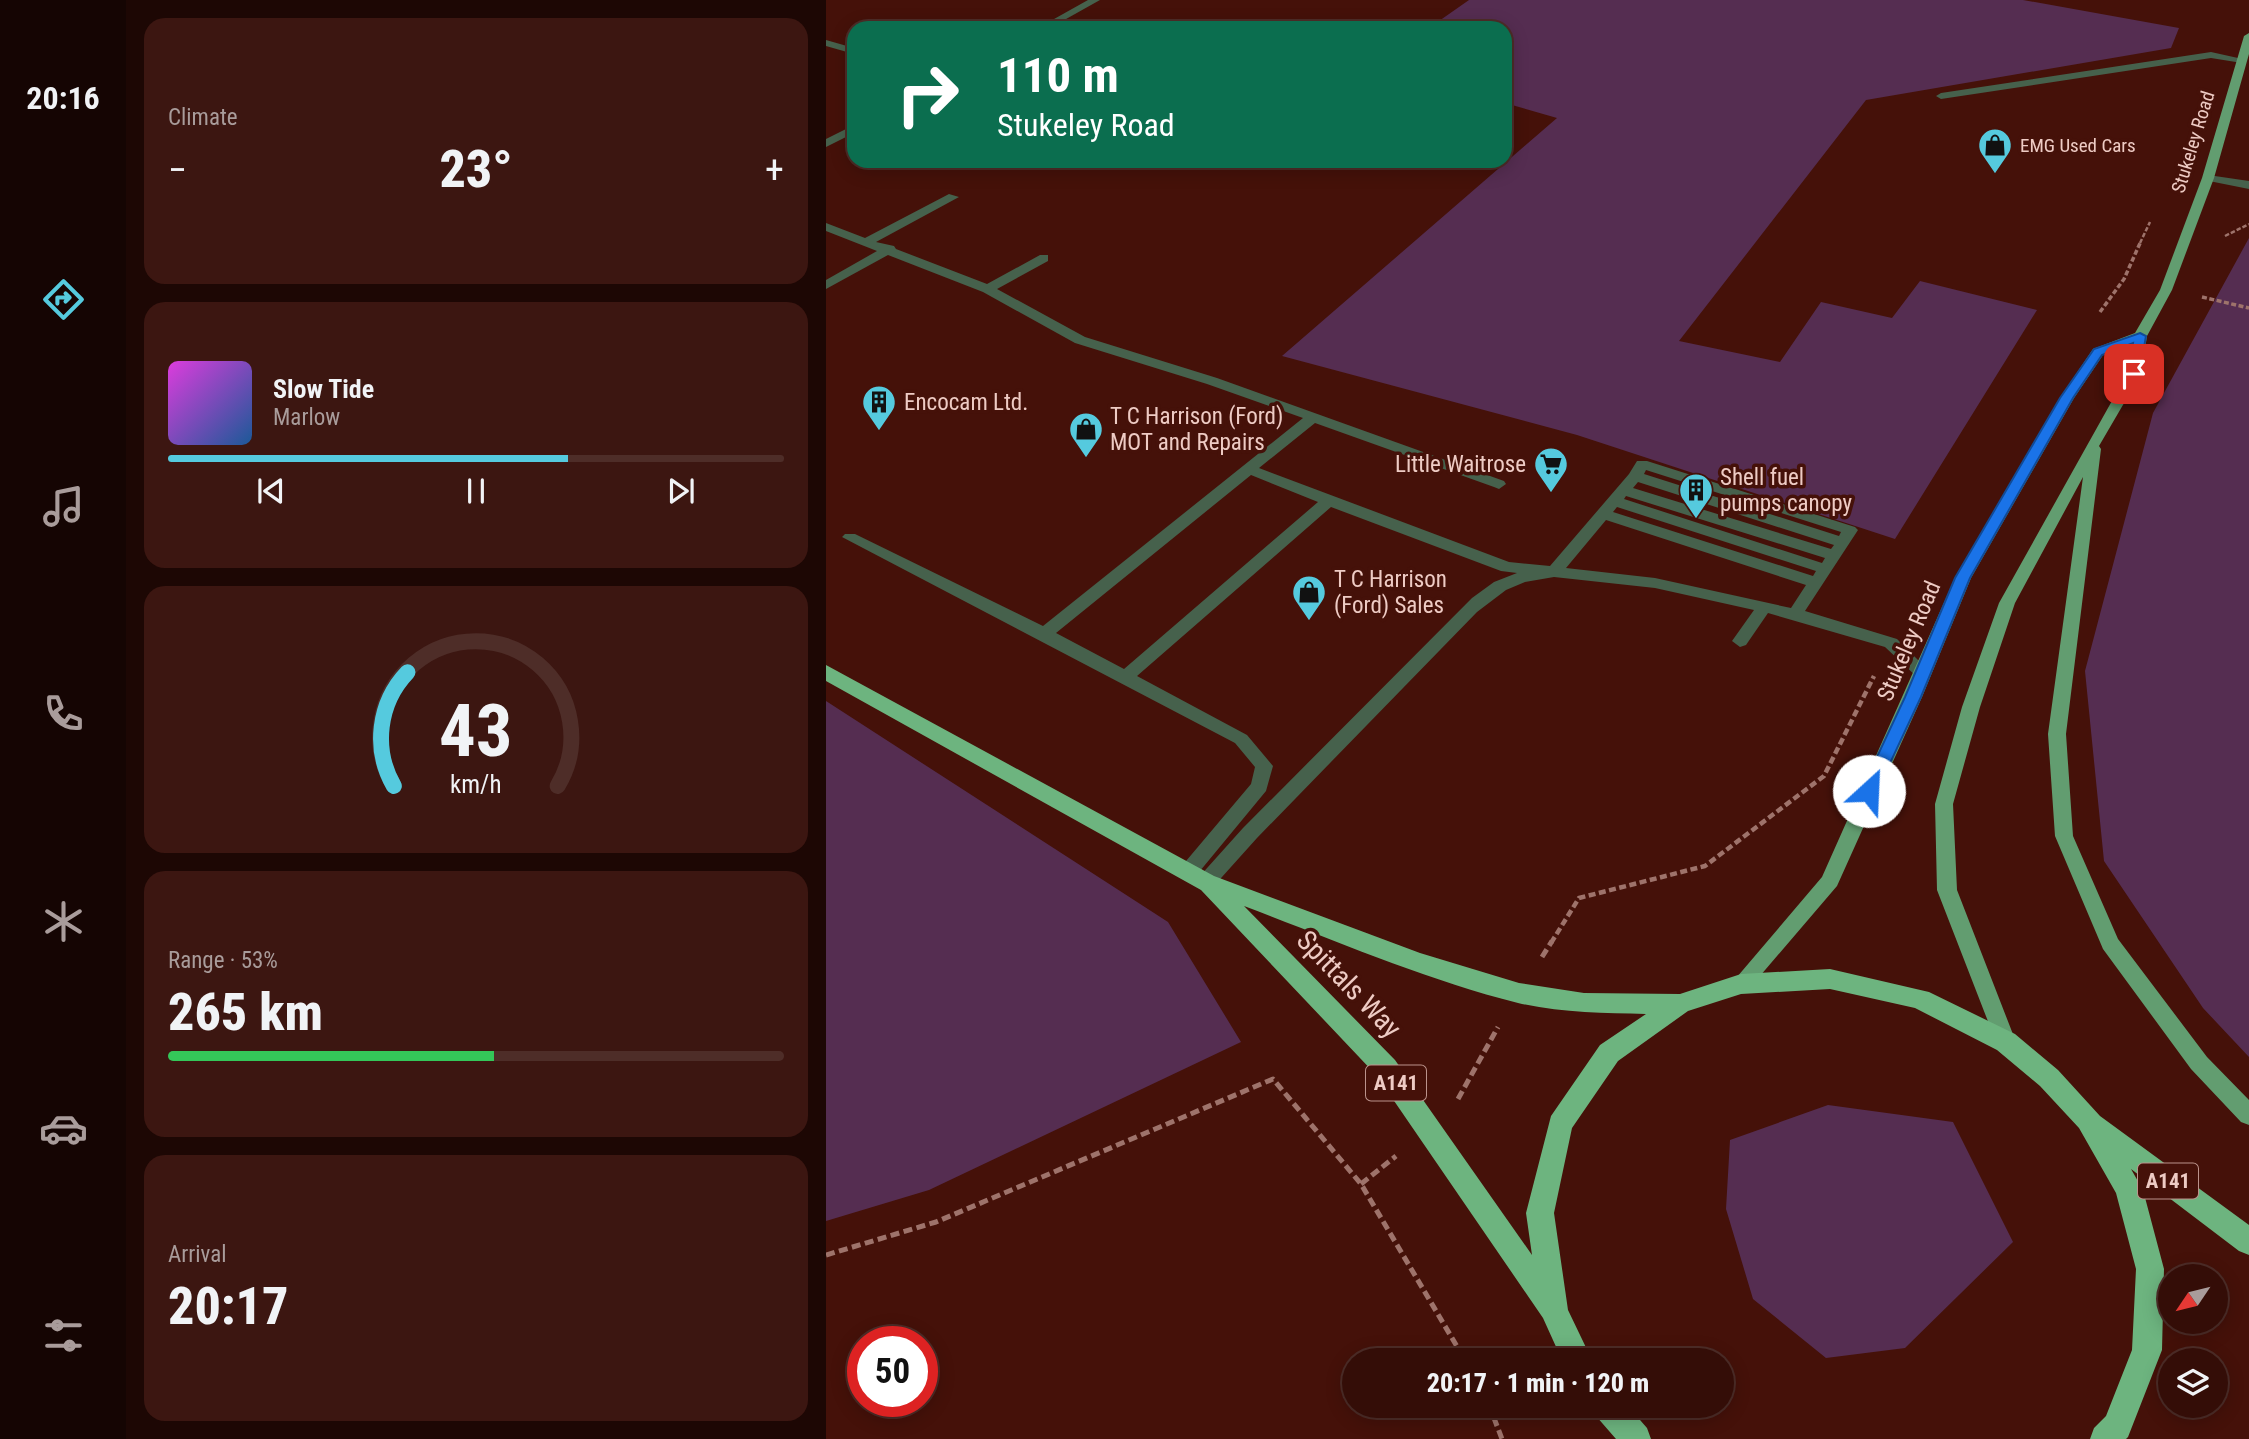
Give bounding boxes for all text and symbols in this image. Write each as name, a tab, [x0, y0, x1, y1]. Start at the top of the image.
text: 110 m	[997, 47, 1119, 104]
icon: right	[882, 49, 973, 140]
text: 20:16	[26, 79, 100, 117]
street label: Stukeley Road	[2167, 88, 2219, 196]
text: Climate	[168, 104, 238, 131]
text: Stukeley Road	[997, 106, 1175, 144]
shop icon: EMG Used Cars	[1976, 126, 2014, 175]
place label: EMG Used Cars	[2020, 134, 2136, 157]
text: 23°	[439, 139, 513, 200]
text: −	[168, 148, 187, 192]
text: +	[765, 148, 784, 192]
icon: directions	[39, 275, 88, 324]
pin	[2104, 344, 2164, 404]
icon: arrive	[2115, 355, 2153, 393]
text: Slow Tide	[273, 374, 374, 404]
building icon: Encocam Ltd.	[860, 383, 898, 432]
place label: Encocam Ltd.	[904, 389, 1028, 416]
place label: T C Harrison (Ford) MOT and Repairs	[1110, 403, 1283, 456]
text: Marlow	[273, 404, 340, 431]
shop icon: T C Harrison (Ford) MOT and Repairs	[1067, 410, 1105, 459]
supermarket icon: Little Waitrose	[1532, 445, 1570, 494]
place label: Little Waitrose	[1395, 451, 1526, 478]
place label: Shell fuel pumps canopy	[1720, 464, 1852, 517]
building icon: Shell fuel pumps canopy	[1677, 471, 1715, 520]
icon: previous	[252, 472, 290, 510]
icon: pause	[457, 472, 495, 510]
icon: next	[662, 472, 700, 510]
icon: music	[39, 482, 88, 531]
place label: T C Harrison (Ford) Sales	[1334, 566, 1447, 619]
shop icon: T C Harrison (Ford) Sales	[1290, 573, 1328, 622]
street label: Stukeley Road	[1872, 577, 1946, 705]
text: 43	[439, 688, 513, 774]
icon: phone	[39, 689, 88, 738]
position arrow	[1832, 754, 1906, 828]
text: km/h	[450, 769, 502, 798]
icon: climate	[39, 897, 88, 946]
street label: Spittals Way	[1290, 924, 1408, 1045]
text: Range · 53%	[168, 947, 278, 974]
text: 265 km	[168, 982, 323, 1043]
road number: A141	[1366, 1066, 1426, 1100]
icon: car	[39, 1104, 88, 1153]
road number: A141	[2138, 1164, 2198, 1198]
text: Arrival	[168, 1241, 227, 1268]
north arrow	[2158, 1264, 2228, 1334]
map controls	[2158, 1264, 2228, 1418]
text: 20:17	[168, 1276, 288, 1337]
icon: filters	[39, 1311, 88, 1360]
speed limit sign: 50	[847, 1326, 938, 1417]
button: layers	[2158, 1348, 2228, 1418]
text: 20:17 · 1 min · 120 m	[1427, 1368, 1649, 1398]

